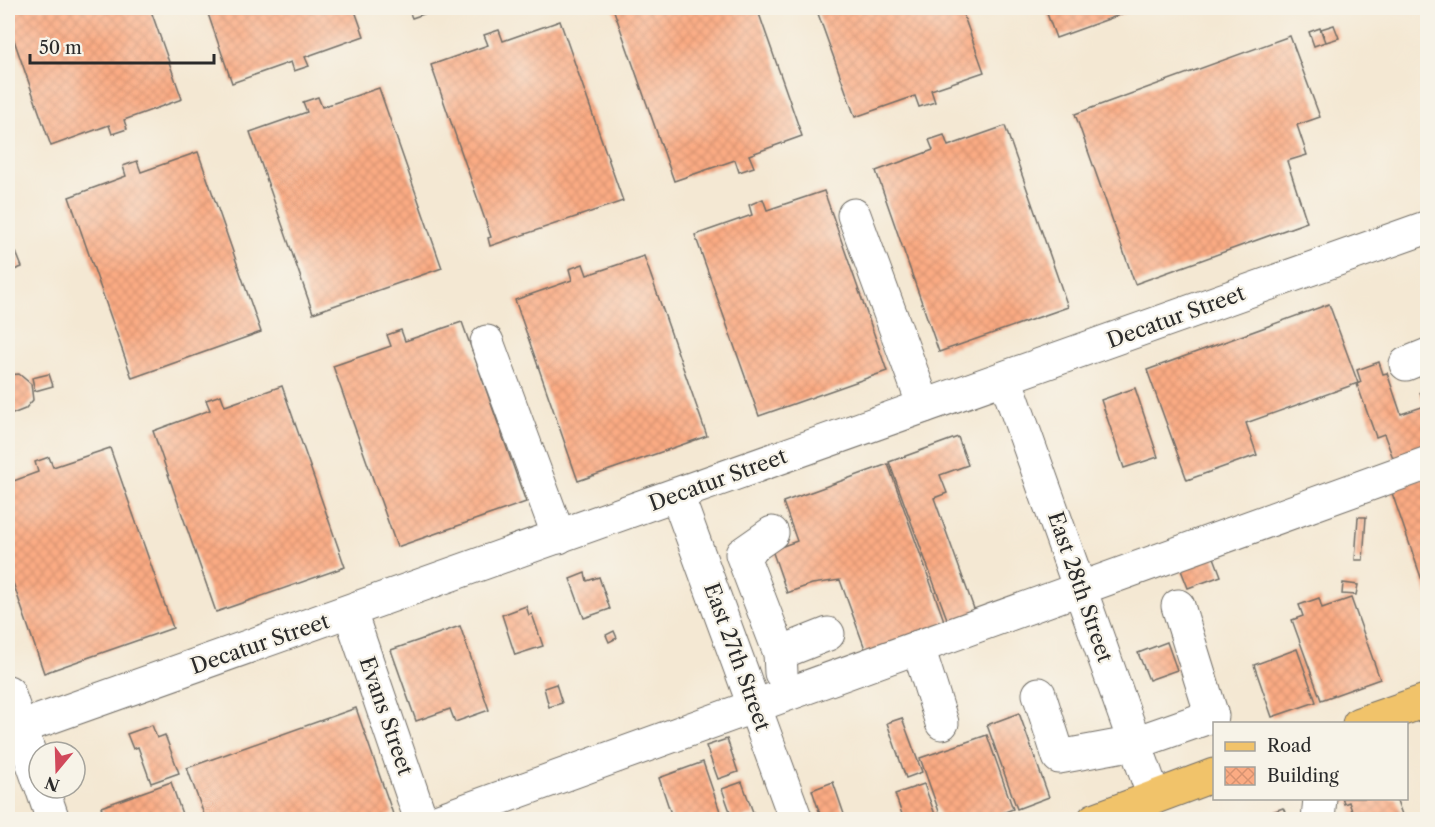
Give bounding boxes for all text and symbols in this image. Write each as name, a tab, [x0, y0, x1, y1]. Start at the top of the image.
scale bar	[30, 27, 214, 65]
text: 50 m	[39, 37, 82, 59]
street label: Decatur Street	[1104, 280, 1249, 353]
street label: Decatur Street	[646, 443, 791, 516]
street label: East 28th Street	[1043, 508, 1118, 666]
street label: East 27th Street	[699, 579, 776, 735]
street label: Decatur Street	[187, 608, 333, 679]
street label: Evans Street	[355, 653, 419, 779]
legend	[1213, 722, 1408, 800]
text: Road	[1267, 735, 1312, 757]
north arrow	[27, 740, 87, 800]
text: Building	[1267, 765, 1339, 787]
text: N	[42, 772, 62, 796]

